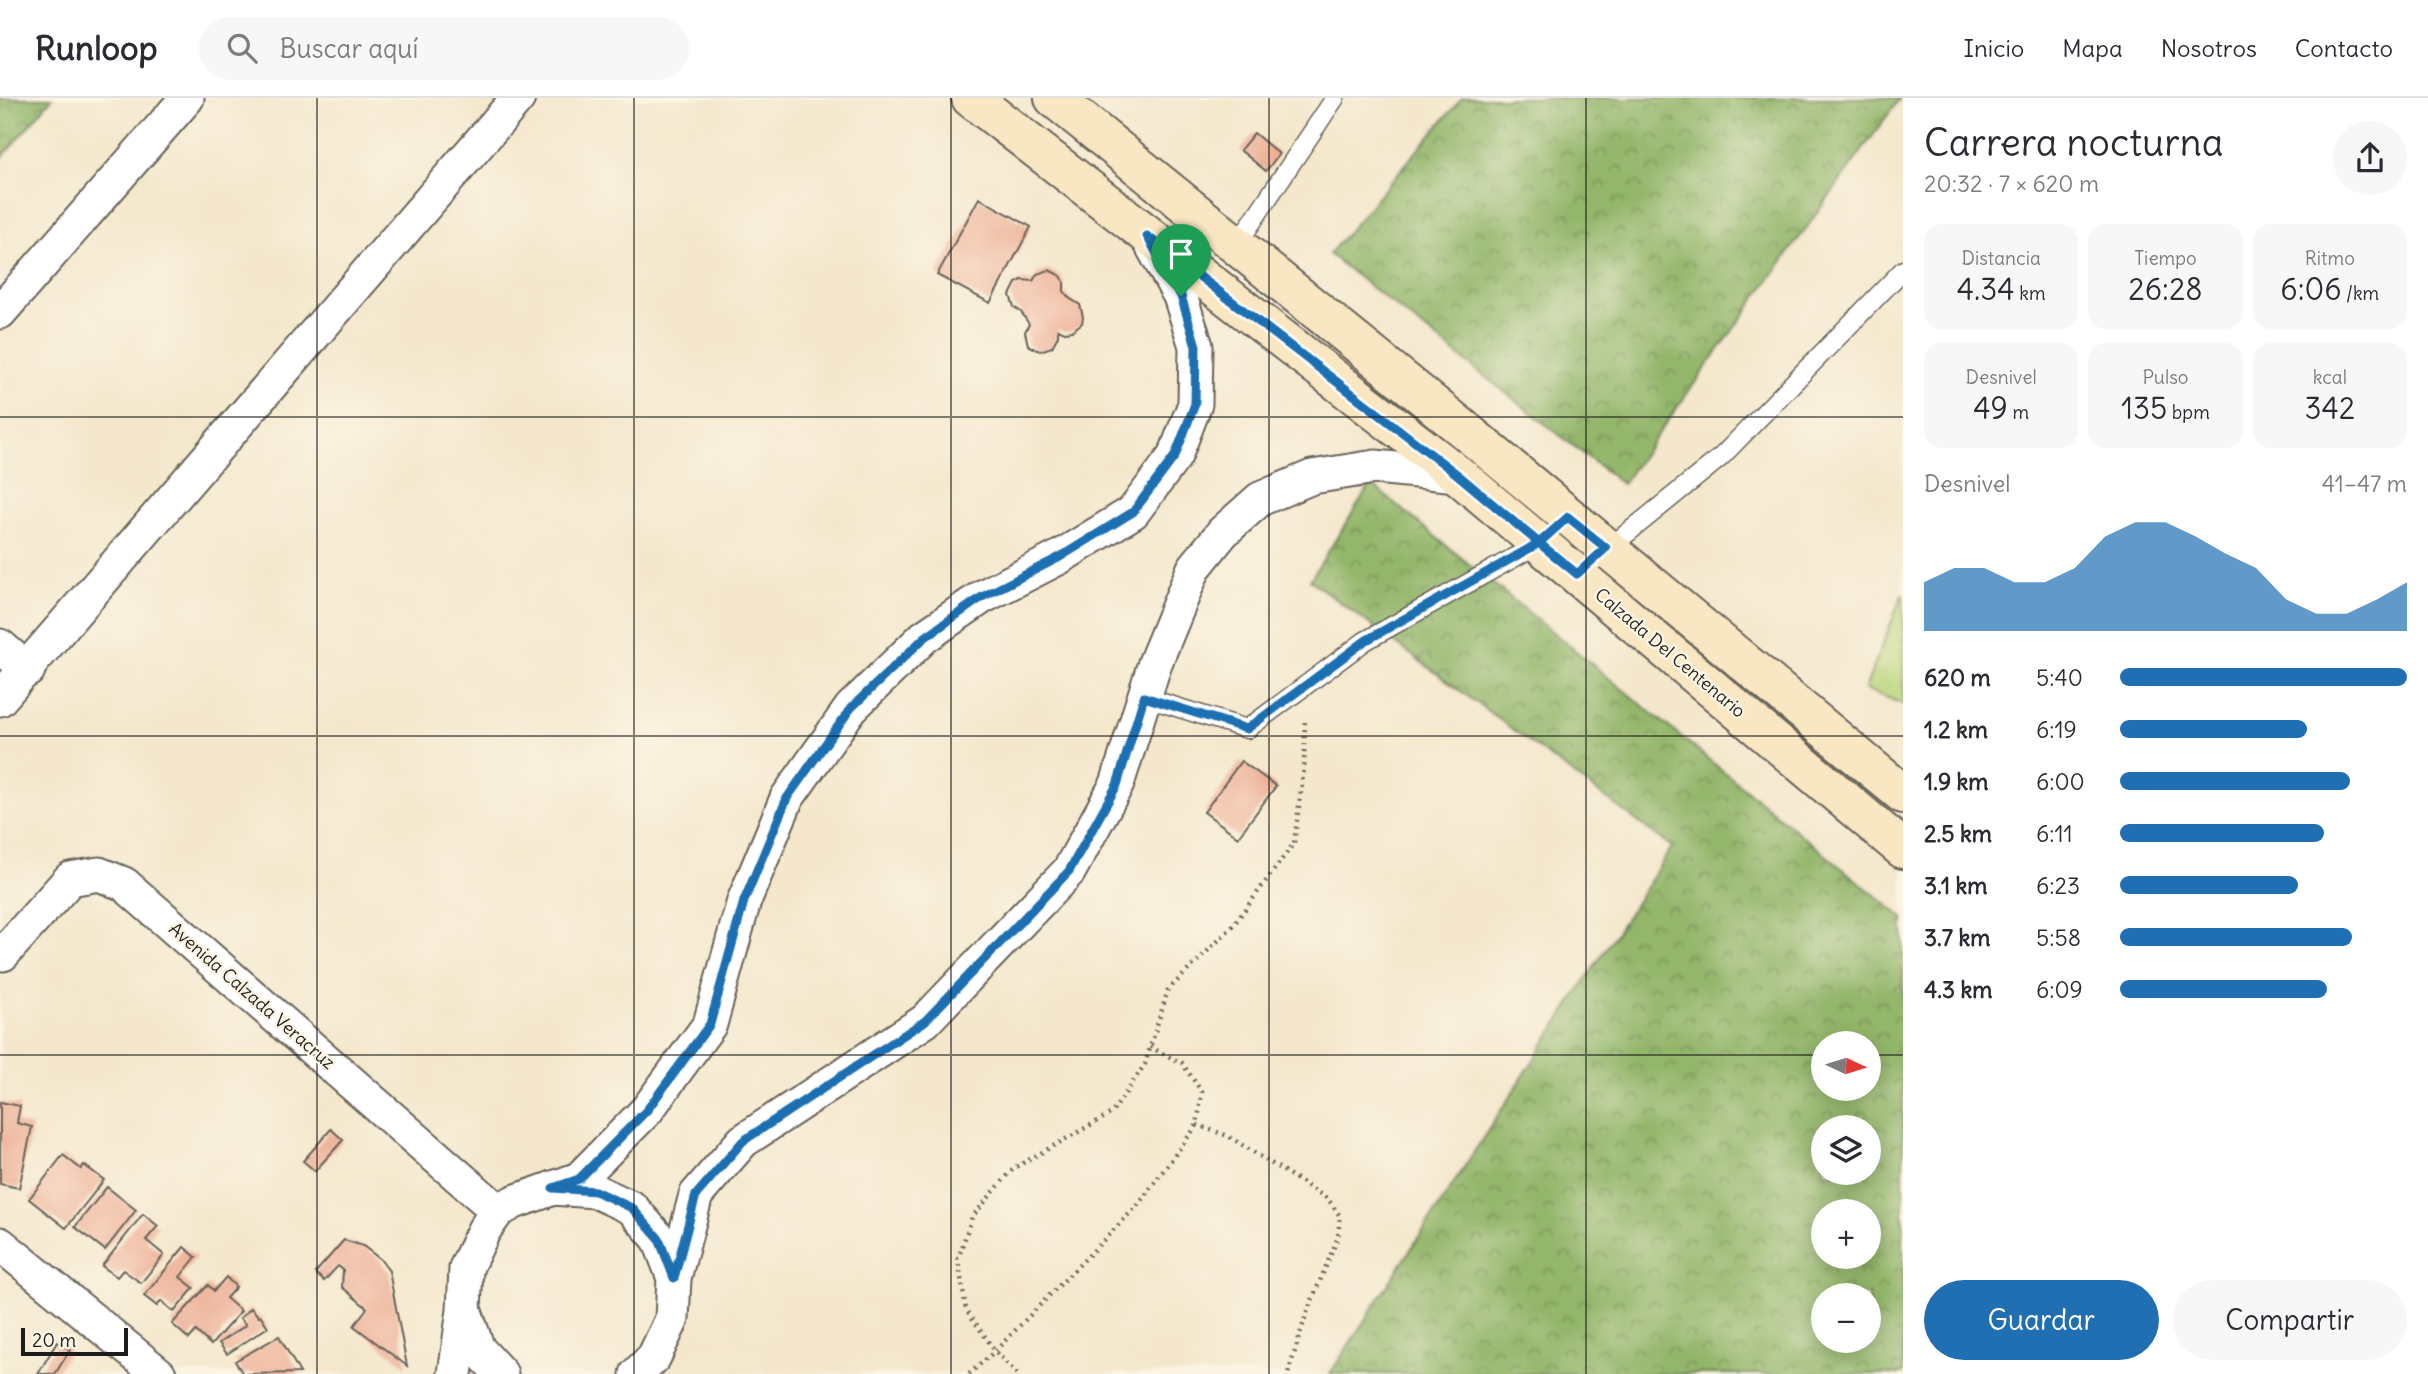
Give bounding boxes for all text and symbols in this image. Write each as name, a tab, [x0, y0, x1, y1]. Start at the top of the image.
search box	[199, 17, 689, 80]
text: Runloop	[35, 27, 157, 69]
icon: search	[223, 29, 261, 67]
text: Buscar aquí	[279, 32, 418, 65]
text: Inicio	[1964, 33, 2024, 63]
text: Mapa	[2062, 33, 2123, 63]
text: Nosotros	[2161, 33, 2257, 63]
text: Contacto	[2295, 33, 2393, 63]
text: Carrera nocturna	[1924, 119, 2223, 166]
button: share	[2333, 121, 2407, 195]
text: 20:32 · 7 × 620 m	[1924, 169, 2099, 198]
pin	[1151, 224, 1211, 296]
icon: arrive	[1162, 235, 1200, 273]
text: Distancia	[1961, 246, 2041, 270]
text: Tiempo	[2134, 246, 2197, 270]
text: Ritmo	[2305, 246, 2355, 270]
text: 4.34	[1957, 270, 2015, 308]
text: 26:28	[2128, 270, 2203, 308]
text: 6:06	[2280, 270, 2342, 308]
text: km	[2015, 281, 2046, 305]
text: /km	[2342, 281, 2379, 305]
text: Desnivel	[1966, 365, 2037, 389]
text: Pulso	[2142, 365, 2189, 389]
text: kcal	[2313, 365, 2347, 389]
text: 49	[1973, 389, 2008, 427]
text: 135	[2121, 389, 2167, 427]
text: 342	[2304, 389, 2355, 427]
text: m	[2008, 400, 2029, 424]
text: bpm	[2167, 400, 2210, 424]
text: Desnivel	[1924, 469, 2010, 498]
text: 41–47 m	[2322, 469, 2407, 498]
street label: Calzada Del Centenario	[1590, 583, 1750, 722]
text: 620 m	[1924, 663, 1991, 692]
text: 5:40	[2036, 663, 2083, 692]
text: 1.2 km	[1924, 715, 1988, 744]
text: 6:19	[2036, 715, 2077, 744]
text: 1.9 km	[1924, 767, 1989, 796]
text: 6:00	[2036, 767, 2085, 796]
text: 2.5 km	[1924, 819, 1992, 848]
text: 6:11	[2036, 819, 2073, 848]
text: 3.1 km	[1924, 871, 1987, 900]
text: 6:23	[2036, 871, 2080, 900]
street label: Avenida Calzada Veracruz	[165, 917, 340, 1074]
text: 3.7 km	[1924, 923, 1990, 952]
text: 5:58	[2036, 923, 2081, 952]
text: 4.3 km	[1924, 975, 1993, 1004]
text: 6:09	[2036, 975, 2083, 1004]
north arrow	[1811, 1031, 1881, 1101]
map controls	[1811, 1031, 1881, 1353]
button: layers	[1811, 1115, 1881, 1185]
button: +	[1811, 1199, 1881, 1269]
button: Guardar	[1924, 1280, 2159, 1360]
button: Compartir	[2173, 1280, 2407, 1360]
button: −	[1811, 1283, 1881, 1353]
scale bar	[21, 1325, 128, 1357]
text: 20 m	[32, 1328, 76, 1352]

